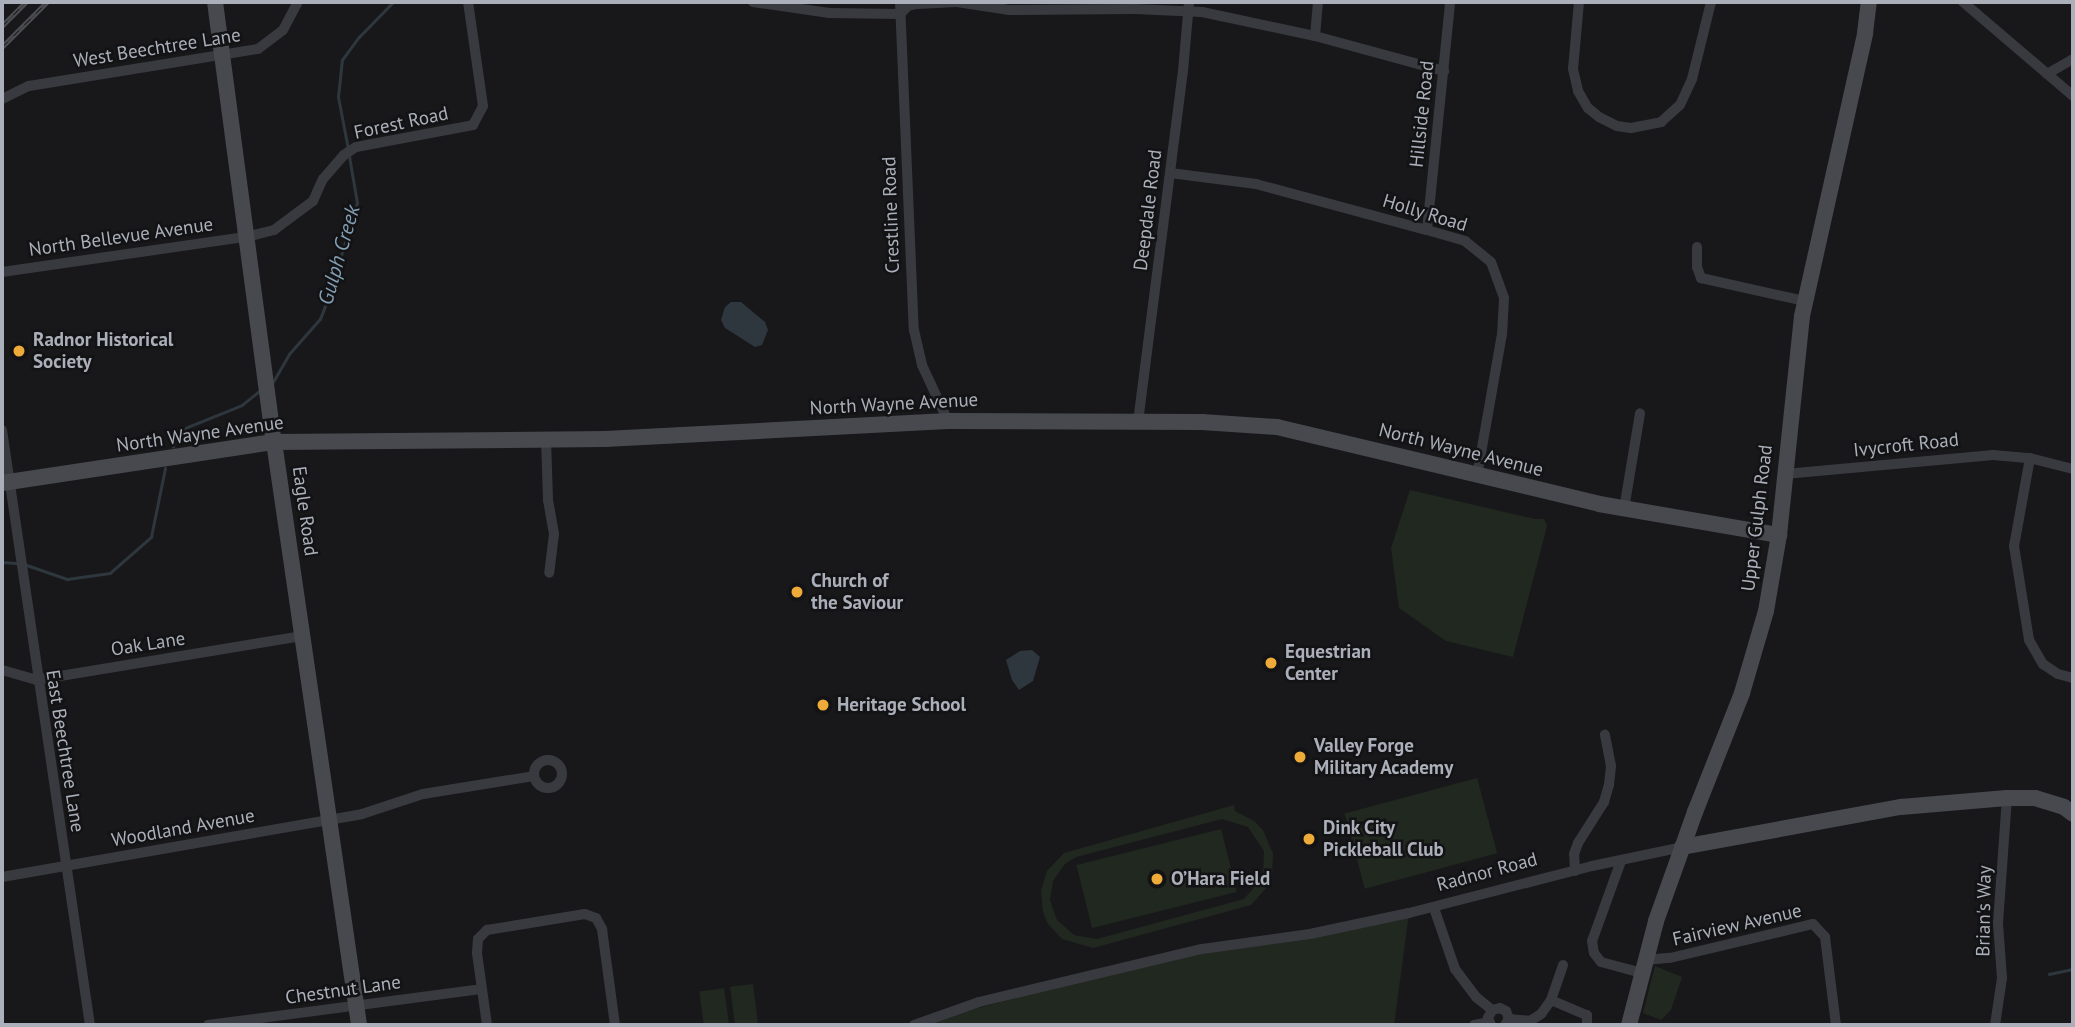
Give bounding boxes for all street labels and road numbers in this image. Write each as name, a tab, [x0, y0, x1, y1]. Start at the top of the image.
street label: West Beechtree Lane	[72, 24, 242, 72]
street label: Hillside Road	[1405, 59, 1439, 169]
street label: Forest Road	[352, 102, 450, 144]
street label: Deepdale Road	[1129, 148, 1167, 272]
street label: Crestline Road	[878, 156, 904, 274]
street label: Holly Road	[1379, 189, 1471, 237]
street label: North Bellevue Avenue	[27, 213, 215, 261]
street label: North Wayne Avenue	[809, 388, 979, 420]
street label: North Wayne Avenue	[114, 411, 286, 457]
street label: North Wayne Avenue	[1376, 418, 1546, 482]
street label: Ivycroft Road	[1852, 428, 1960, 462]
street label: Upper Gulph Road	[1737, 443, 1777, 593]
street label: Eagle Road	[287, 465, 323, 557]
street label: Oak Lane	[109, 627, 187, 661]
street label: East Beechtree Lane	[41, 668, 89, 834]
street label: Woodland Avenue	[109, 804, 257, 852]
street label: Radnor Road	[1434, 848, 1540, 896]
street label: Brian's Way	[1972, 865, 1996, 957]
street label: Fairview Avenue	[1670, 899, 1804, 951]
street label: Chestnut Lane	[284, 971, 402, 1009]

